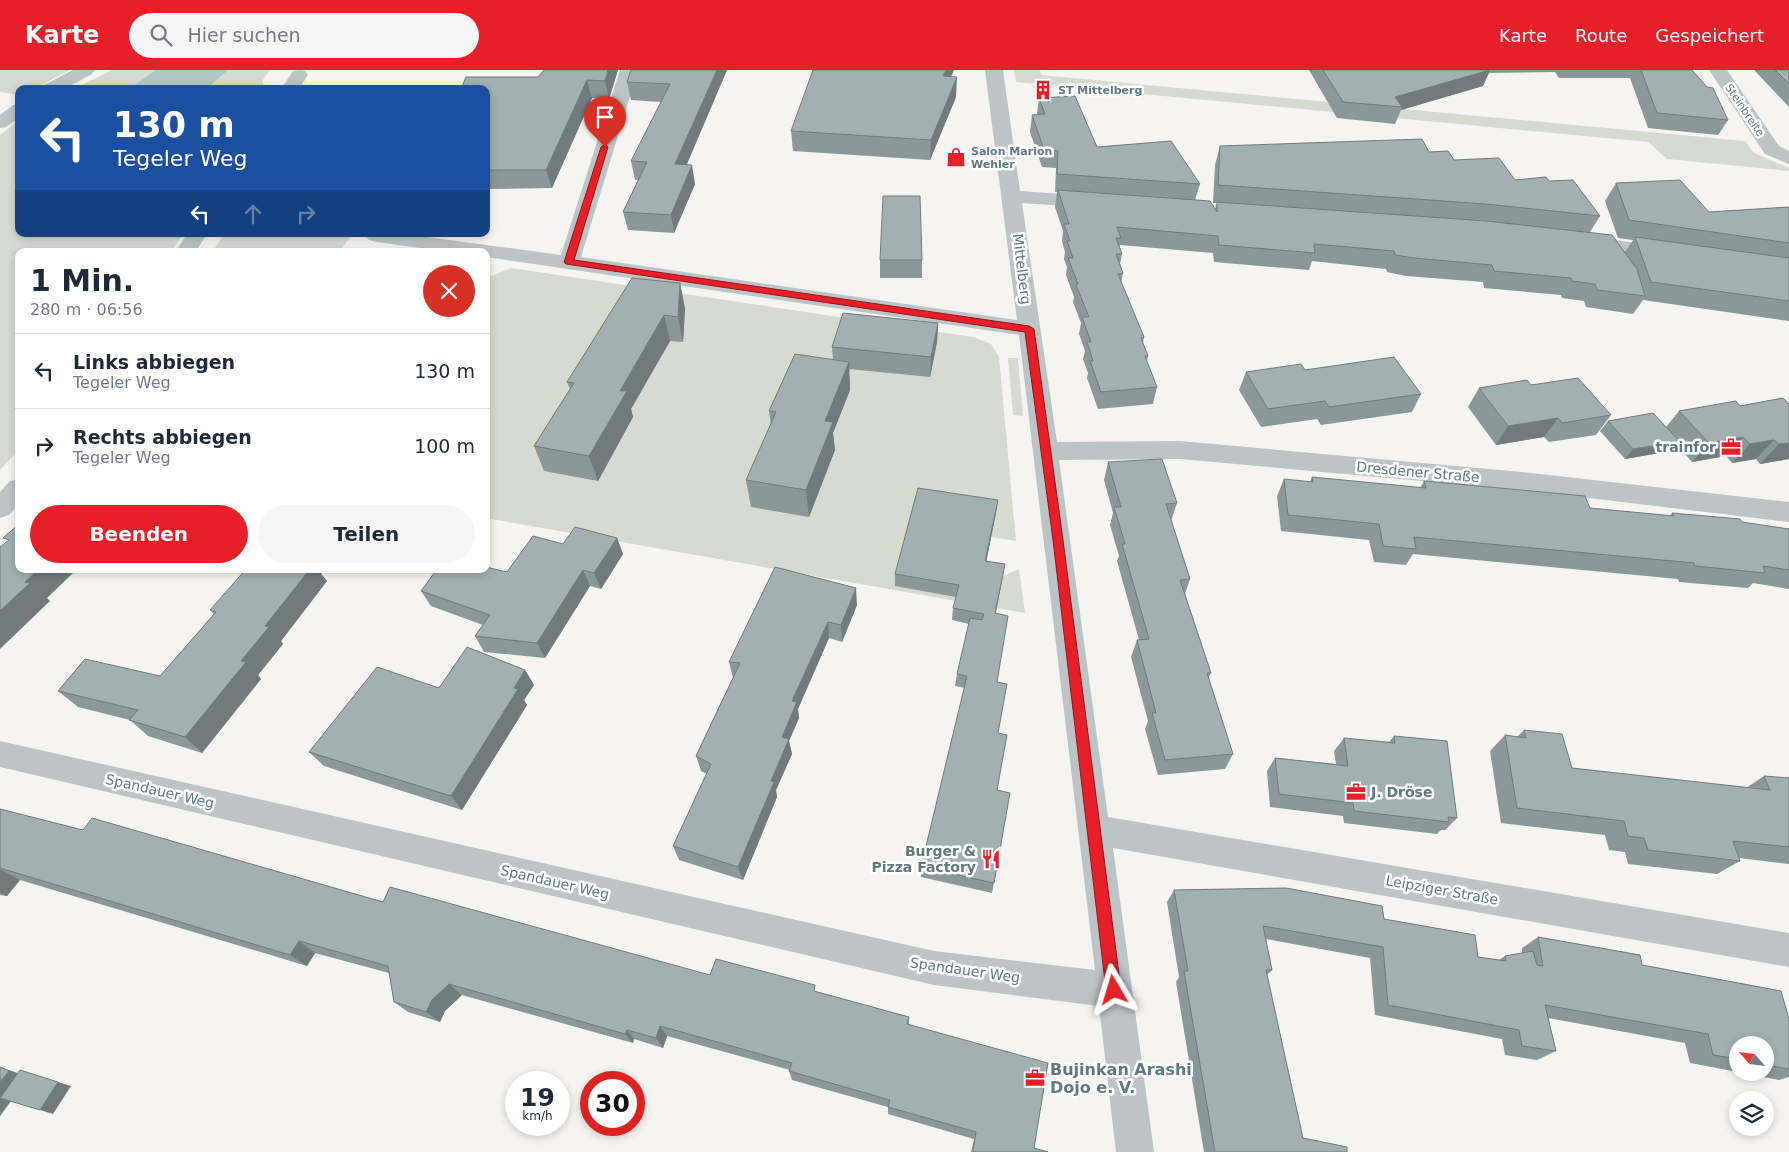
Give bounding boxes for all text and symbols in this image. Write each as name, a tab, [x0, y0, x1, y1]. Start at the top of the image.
search box	[129, 13, 479, 58]
text: Karte	[25, 21, 99, 49]
icon: search	[147, 21, 175, 49]
text: Hier suchen	[187, 24, 301, 46]
text: Karte	[1499, 25, 1547, 46]
text: Route	[1575, 25, 1627, 46]
text: Gespeichert	[1655, 25, 1764, 46]
building icon: ST Mittelberg	[1032, 79, 1054, 101]
street label: Steinbreite	[1722, 82, 1767, 139]
place label: ST Mittelberg	[1058, 84, 1142, 97]
pin	[584, 96, 626, 147]
icon: arrive	[591, 103, 619, 131]
icon: left	[30, 105, 95, 170]
text: 130 m	[113, 105, 235, 145]
place label: Salon Marion Wehler	[971, 145, 1052, 171]
text: Tegeler Weg	[113, 146, 247, 171]
shop icon: Salon Marion Wehler	[945, 146, 967, 168]
icon: left	[186, 200, 214, 228]
icon: ahead	[239, 200, 267, 228]
icon: right	[292, 200, 320, 228]
street label: Mittelberg	[1010, 233, 1034, 305]
text: 1 Min.	[30, 263, 134, 298]
button: close	[423, 265, 475, 317]
text: 280 m · 06:56	[30, 300, 143, 319]
text: Links abbiegen	[73, 351, 235, 373]
icon: left	[30, 357, 58, 385]
text: 130 m	[414, 360, 475, 382]
text: Tegeler Weg	[73, 373, 171, 392]
text: Rechts abbiegen	[73, 426, 252, 448]
icon: right	[30, 432, 58, 460]
text: 100 m	[414, 435, 475, 457]
office icon: trainfor	[1720, 436, 1742, 458]
place label: trainfor	[1656, 439, 1716, 455]
text: Tegeler Weg	[73, 448, 171, 467]
street label: Dresdener Straße	[1356, 459, 1480, 485]
button: Beenden	[30, 505, 248, 563]
button: Teilen	[258, 505, 475, 563]
street label: Spandauer Weg	[104, 771, 216, 811]
office icon: J. Dröse	[1345, 781, 1367, 803]
place label: J. Dröse	[1370, 784, 1432, 800]
place label: Burger & Pizza Factory	[871, 843, 976, 875]
restaurant icon: Burger & Pizza Factory	[980, 848, 1002, 870]
street label: Spandauer Weg	[499, 862, 611, 902]
street label: Leipziger Straße	[1384, 872, 1500, 908]
street label: Spandauer Weg	[909, 954, 1021, 986]
position arrow	[1087, 963, 1139, 1015]
north arrow	[1729, 1036, 1774, 1081]
map controls	[1729, 1036, 1774, 1136]
place label: Bujinkan Arashi Dojo e. V.	[1050, 1060, 1192, 1097]
office icon: Bujinkan Arashi Dojo e. V.	[1024, 1067, 1046, 1089]
speed limit sign: 30	[580, 1071, 645, 1136]
text: 19	[520, 1083, 555, 1112]
button: layers	[1729, 1091, 1774, 1136]
text: km/h	[522, 1109, 553, 1123]

